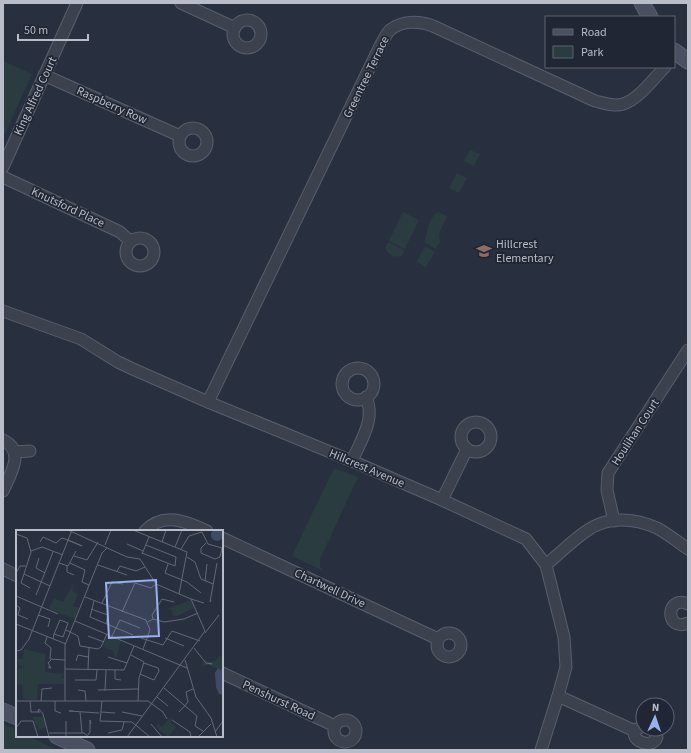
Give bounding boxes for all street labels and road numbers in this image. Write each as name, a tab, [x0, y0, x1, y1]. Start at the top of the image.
street label: Greentree Terrace	[339, 33, 394, 121]
street label: King Alfred Court	[10, 54, 61, 138]
street label: Raspberry Row	[74, 82, 150, 129]
street label: Knutsford Place	[28, 183, 107, 232]
street label: Houlihan Court	[607, 396, 663, 469]
street label: Hillcrest Avenue	[326, 445, 407, 492]
street label: Chartwell Drive	[291, 565, 368, 612]
street label: Penshurst Road	[240, 676, 318, 725]

